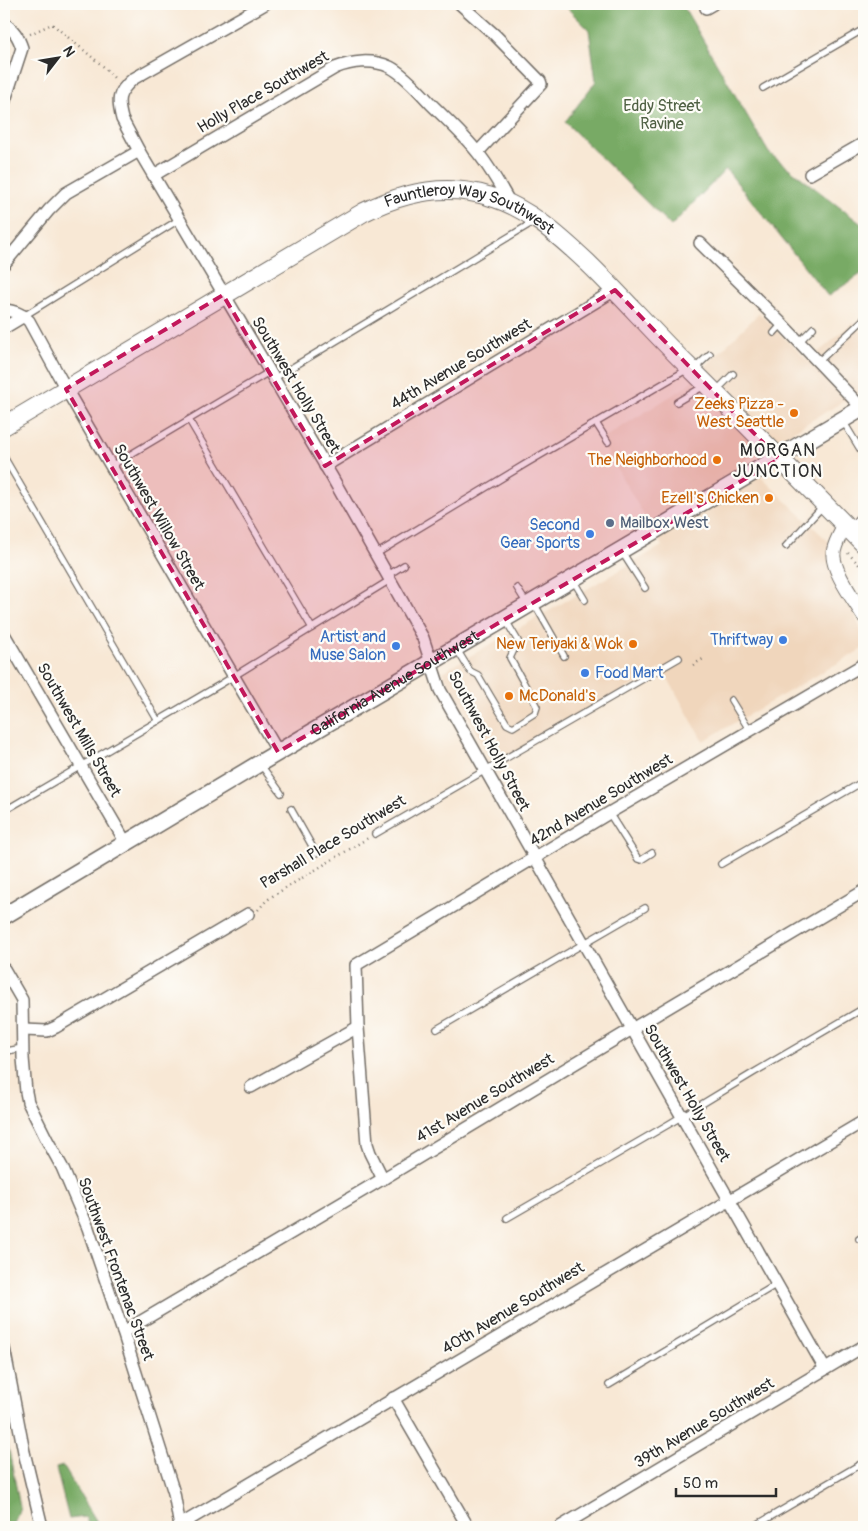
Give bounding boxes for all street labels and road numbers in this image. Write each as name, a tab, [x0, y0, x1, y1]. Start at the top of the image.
street label: Holly Place Southwest	[194, 46, 333, 138]
street label: Fauntleroy Way Southwest	[381, 180, 559, 239]
street label: Southwest Holly Street	[247, 313, 345, 457]
street label: 44th Avenue Southwest	[387, 314, 536, 414]
street label: Southwest Willow Street	[109, 440, 209, 594]
street label: California Avenue Southwest	[307, 626, 483, 741]
street label: Southwest Mills Street	[32, 659, 126, 801]
street label: Southwest Holly Street	[444, 668, 535, 815]
street label: 42nd Avenue Southwest	[526, 749, 677, 851]
street label: Parshall Place Southwest	[257, 790, 410, 893]
street label: Southwest Holly Street	[639, 1021, 735, 1166]
street label: 41st Avenue Southwest	[412, 1049, 558, 1147]
street label: Southwest Frontenac Street	[74, 1175, 159, 1364]
street label: 40th Avenue Southwest	[438, 1257, 588, 1358]
street label: 39th Avenue Southwest	[631, 1373, 778, 1473]

